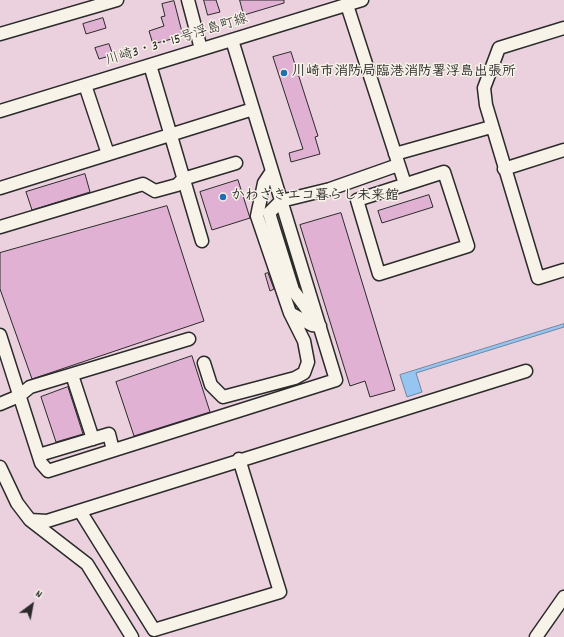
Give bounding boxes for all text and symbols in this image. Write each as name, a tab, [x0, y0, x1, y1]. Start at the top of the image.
street label: 川崎3・3・15号浮島町線	[104, 11, 250, 71]
place label: 川崎市消防局臨港消防署浮島出張所	[292, 65, 516, 81]
marker: 川崎市消防局臨港消防署浮島出張所	[279, 68, 289, 78]
place label: かわさきエコ暮らし未来館	[231, 189, 399, 205]
marker: かわさきエコ暮らし未来館	[218, 192, 228, 202]
north arrow	[12, 585, 52, 625]
text: N	[32, 587, 45, 603]

